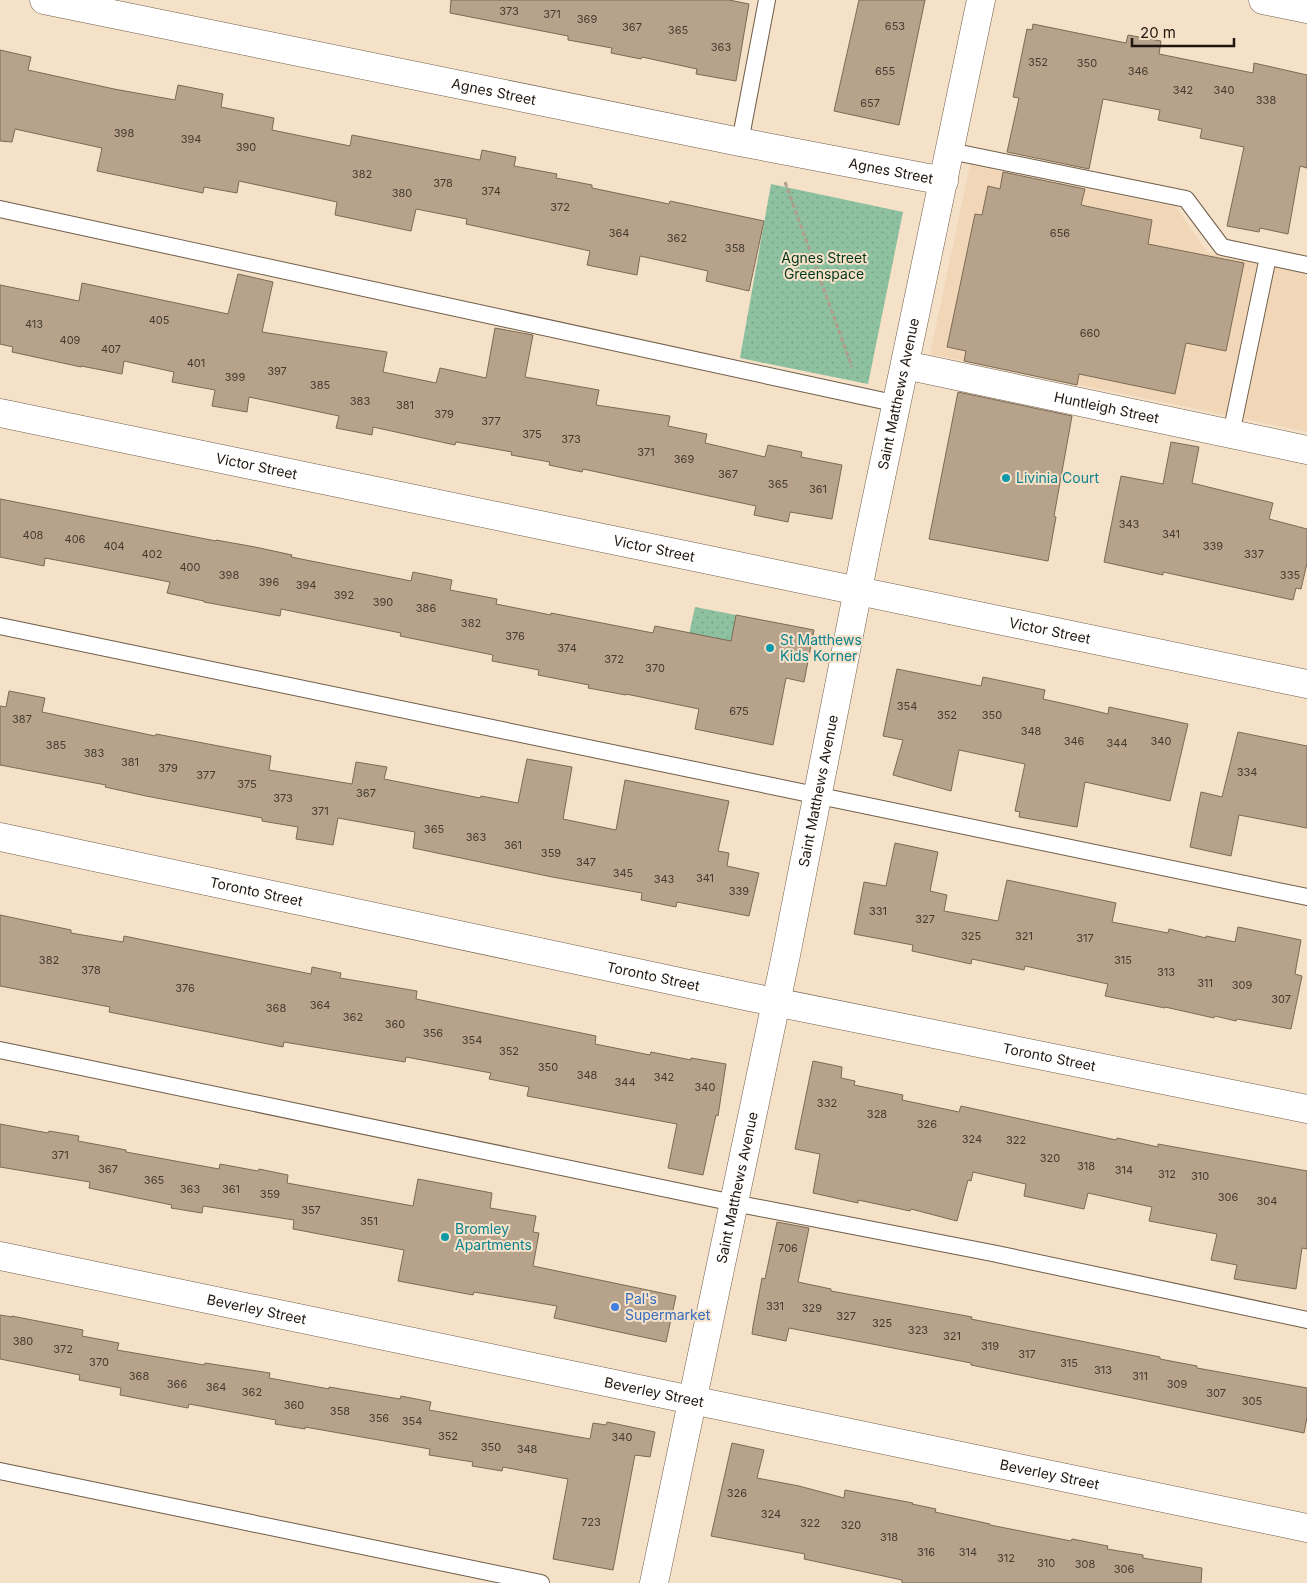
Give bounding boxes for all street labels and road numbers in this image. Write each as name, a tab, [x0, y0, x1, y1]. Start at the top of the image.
street label: Agnes Street	[450, 74, 538, 108]
street label: Agnes Street	[847, 154, 935, 187]
street label: Saint Matthews Avenue	[874, 316, 922, 471]
street label: Huntleigh Street	[1053, 388, 1161, 427]
street label: Victor Street	[214, 449, 299, 483]
street label: Victor Street	[612, 531, 697, 565]
street label: Victor Street	[1008, 613, 1092, 647]
street label: Saint Matthews Avenue	[795, 713, 841, 868]
street label: Toronto Street	[208, 873, 305, 909]
street label: Toronto Street	[605, 958, 702, 994]
street label: Toronto Street	[1001, 1039, 1098, 1074]
street label: Saint Matthews Avenue	[712, 1110, 761, 1265]
street label: Beverley Street	[205, 1290, 308, 1328]
street label: Beverley Street	[603, 1373, 706, 1410]
street label: Beverley Street	[998, 1455, 1101, 1493]

